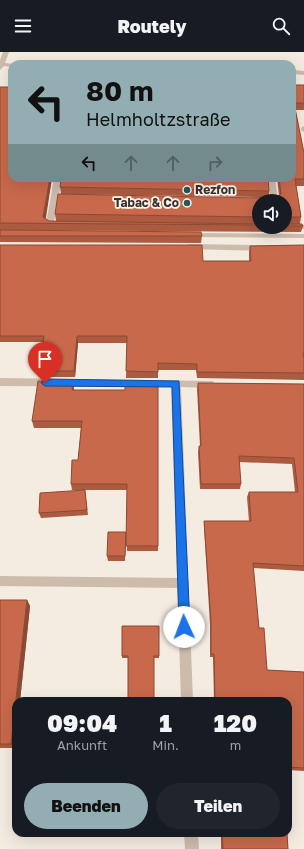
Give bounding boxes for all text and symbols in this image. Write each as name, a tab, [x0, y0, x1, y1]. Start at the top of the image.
icon: menu	[12, 15, 34, 37]
text: Routely	[118, 15, 186, 37]
icon: search	[270, 15, 292, 37]
text: 80 m	[86, 74, 154, 107]
icon: left	[20, 76, 72, 128]
text: Helmholtzstraße	[86, 108, 230, 130]
icon: left	[78, 152, 100, 174]
icon: ahead	[120, 152, 142, 174]
icon: ahead	[162, 152, 184, 174]
icon: right	[204, 152, 226, 174]
place label: Rezfon	[195, 182, 235, 197]
marker: Rezfon	[182, 185, 192, 195]
map controls	[252, 194, 292, 234]
button: sound	[252, 194, 292, 234]
place label: Tabac & Co	[114, 195, 179, 210]
marker: Tabac & Co	[182, 198, 192, 208]
pin	[28, 342, 62, 383]
icon: arrive	[34, 348, 56, 370]
position arrow	[163, 606, 205, 648]
text: 09:04	[47, 708, 117, 737]
text: 1	[159, 708, 172, 737]
text: 120	[214, 708, 257, 737]
text: Ankunft	[57, 737, 107, 753]
text: Min.	[152, 737, 179, 753]
text: m	[230, 737, 241, 753]
button: Beenden	[24, 783, 148, 829]
button: Teilen	[156, 783, 280, 829]

